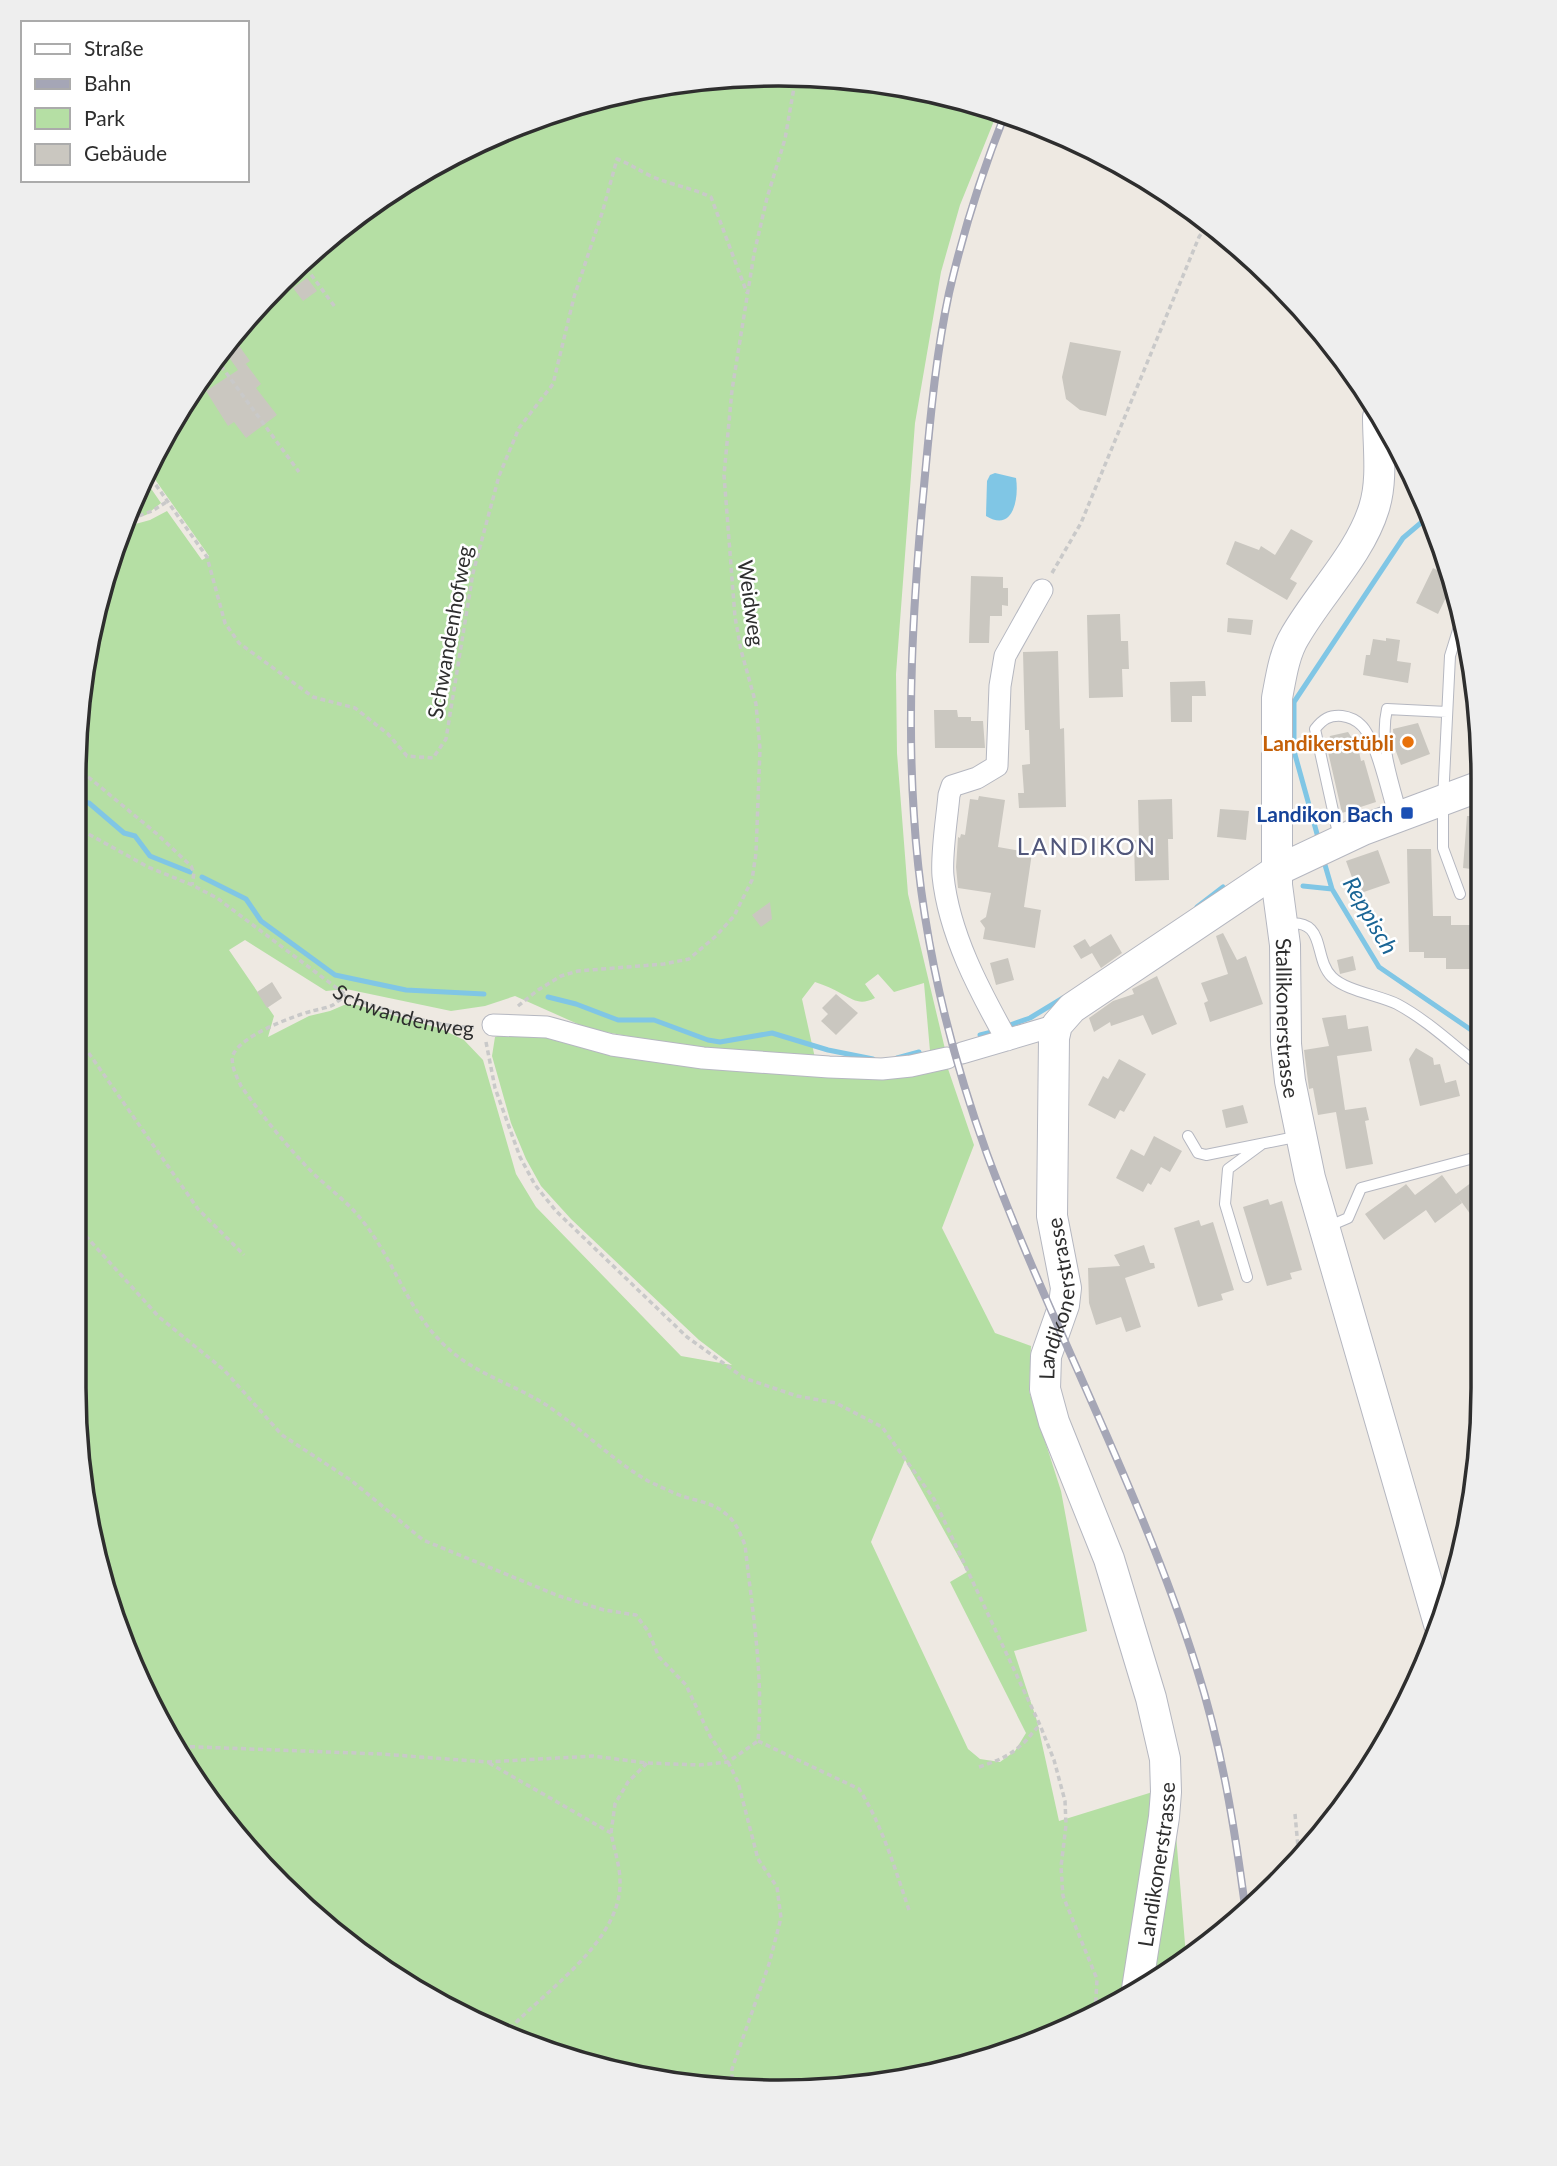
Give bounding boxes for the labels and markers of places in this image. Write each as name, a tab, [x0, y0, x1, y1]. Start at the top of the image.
place label: Landikerstübli	[1262, 730, 1394, 755]
marker: Landikerstübli	[1400, 734, 1416, 750]
place label: Landikon Bach	[1256, 801, 1393, 826]
marker: Landikon Bach	[1399, 805, 1415, 821]

